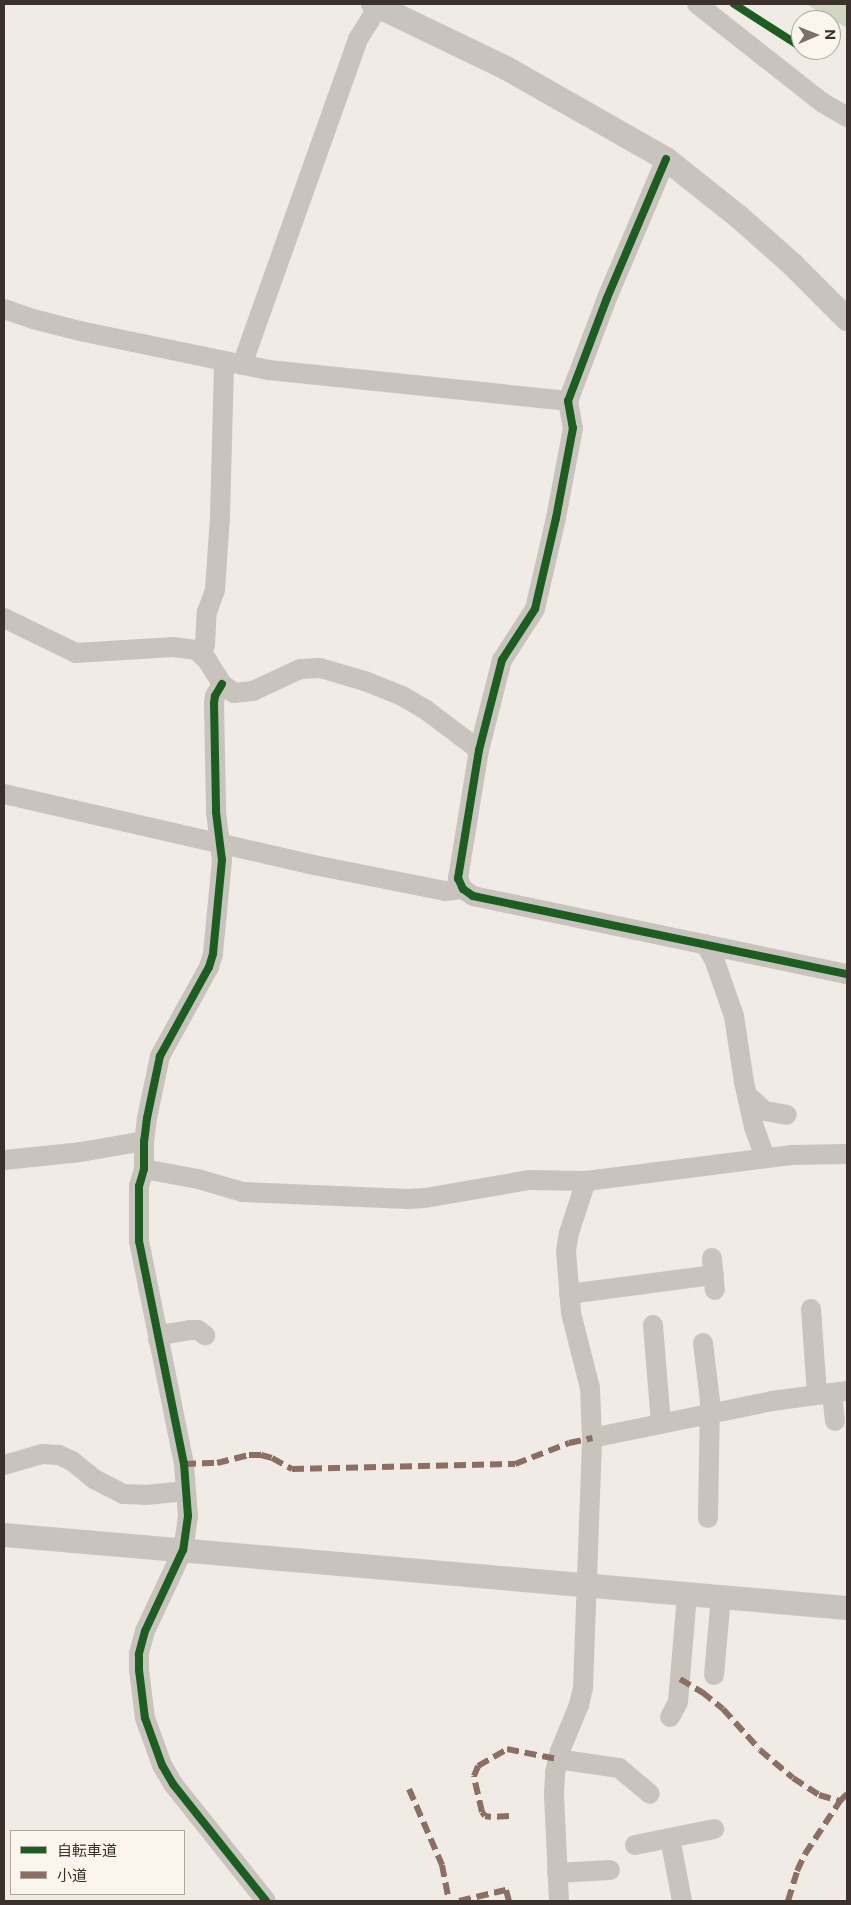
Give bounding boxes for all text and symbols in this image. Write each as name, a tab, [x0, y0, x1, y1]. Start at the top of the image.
north arrow	[791, 10, 841, 60]
text: N	[822, 29, 838, 40]
legend	[10, 1830, 185, 1895]
text: 自転車道	[57, 1842, 117, 1859]
text: 小道	[57, 1867, 87, 1884]

